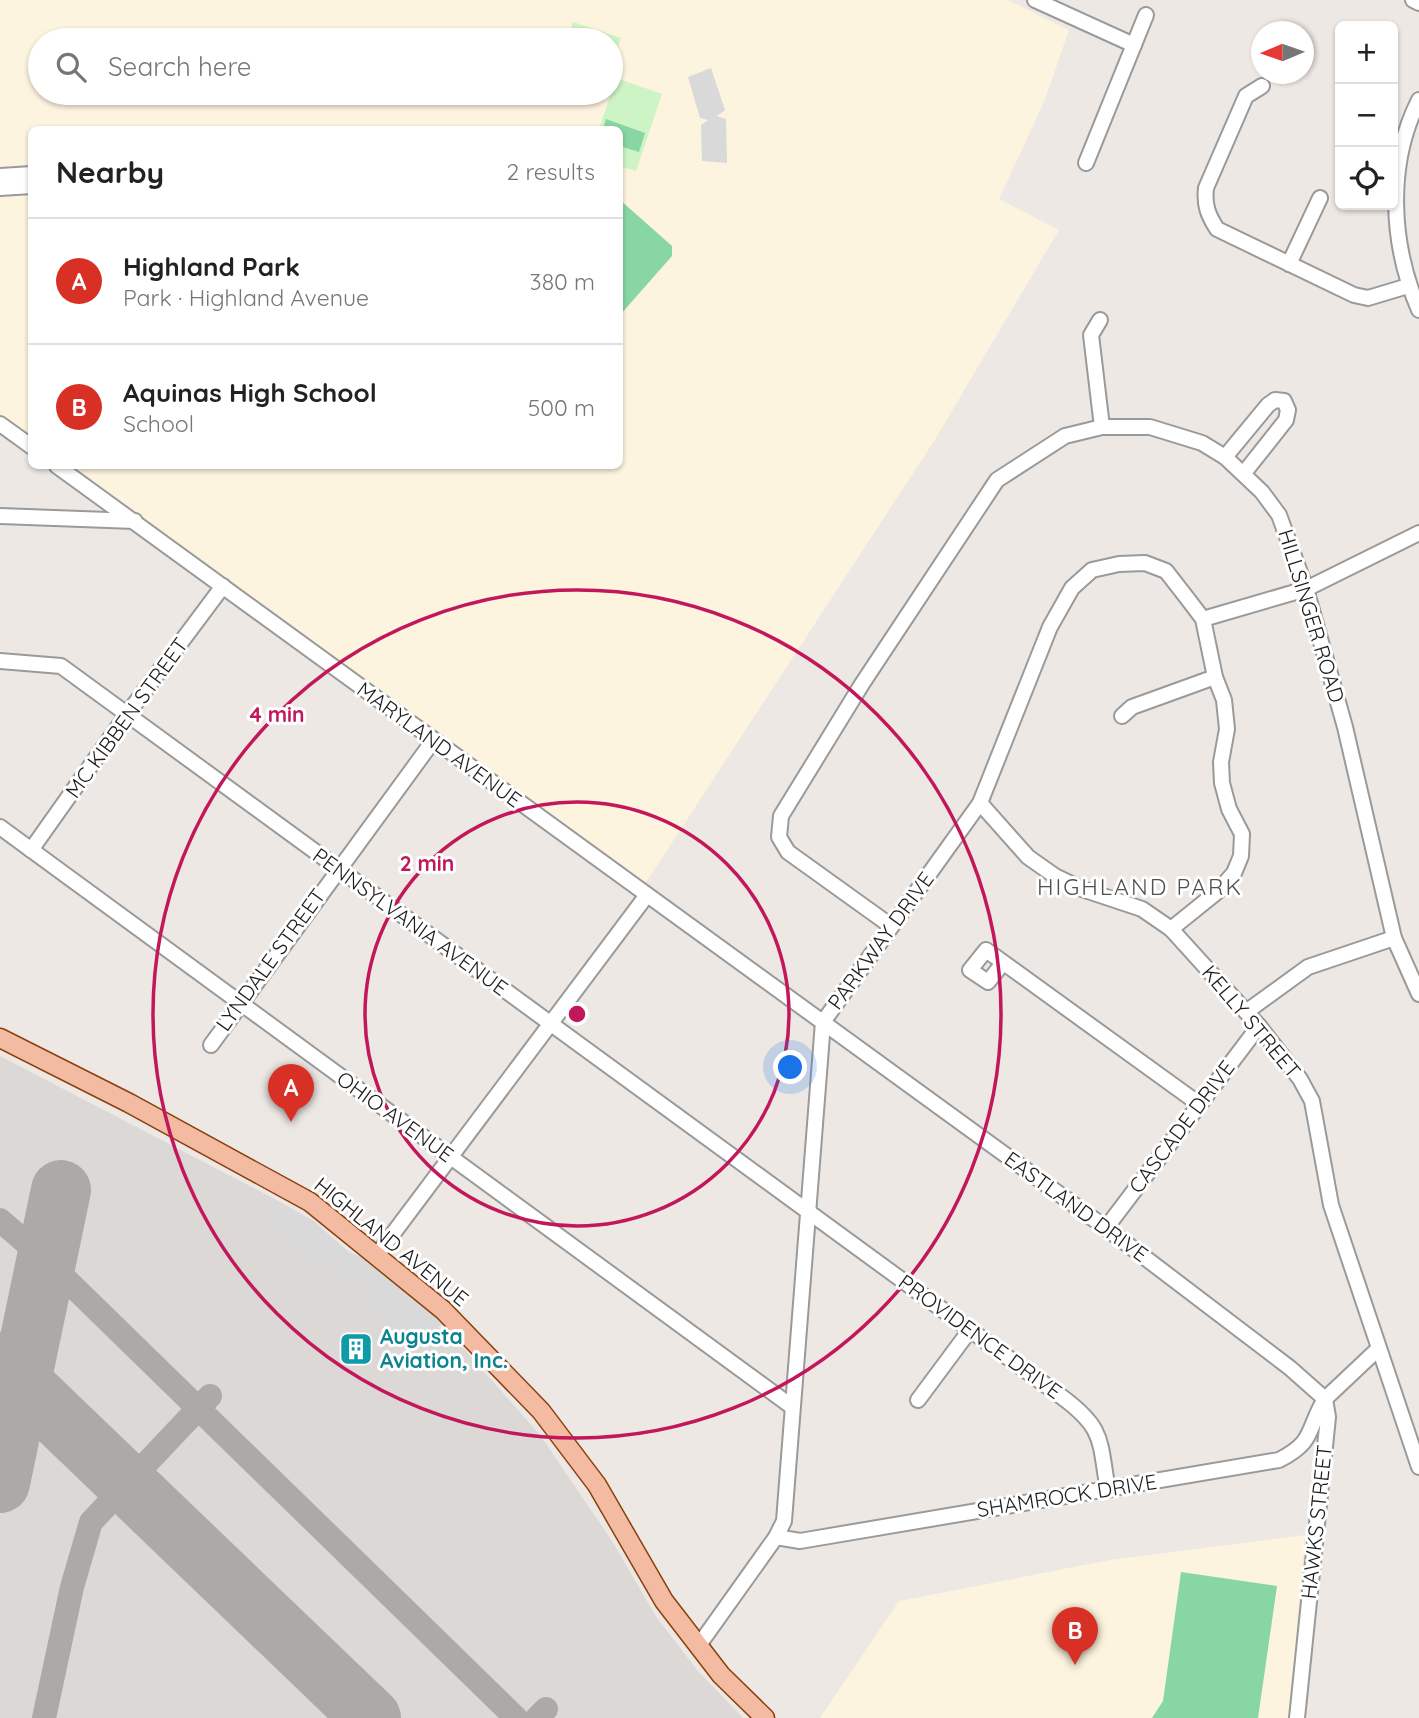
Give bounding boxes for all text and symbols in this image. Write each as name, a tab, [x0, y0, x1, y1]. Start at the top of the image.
north arrow	[1251, 21, 1314, 84]
map controls	[1335, 21, 1398, 210]
button: +	[1335, 21, 1398, 84]
search box	[28, 28, 623, 105]
icon: search	[52, 48, 90, 86]
text: Search here	[108, 50, 252, 83]
button: −	[1335, 84, 1398, 147]
button: locate	[1335, 147, 1398, 210]
text: Nearby	[56, 153, 164, 191]
text: 2 results	[506, 157, 595, 186]
text: Highland Park	[123, 250, 300, 283]
text: A	[72, 267, 86, 296]
text: 380 m	[530, 267, 595, 296]
text: Park · Highland Avenue	[123, 283, 369, 312]
text: Aquinas High School	[123, 376, 377, 409]
text: B	[71, 393, 87, 422]
text: 500 m	[528, 393, 595, 422]
text: School	[123, 409, 194, 438]
street label: HILLSINGER ROAD	[1273, 526, 1351, 706]
street label: MC KIBBEN STREET	[59, 632, 193, 803]
street label: MARYLAND AVENUE	[352, 676, 527, 813]
text: 4 min	[249, 701, 305, 727]
street label: PENNSYLVANIA AVENUE	[308, 842, 513, 1001]
text: 2 min	[400, 850, 454, 876]
street label: PARKWAY DRIVE	[822, 867, 939, 1014]
district label: HIGHLAND PARK	[1037, 872, 1243, 901]
street label: LYNDALE STREET	[210, 883, 331, 1036]
street label: KELLY STREET	[1197, 959, 1307, 1083]
centre of rings	[565, 1002, 589, 1026]
your location	[773, 1050, 807, 1084]
street label: CASCADE DRIVE	[1123, 1055, 1240, 1198]
pin: A	[268, 1064, 314, 1122]
street label: OHIO AVENUE	[332, 1065, 459, 1167]
street label: EASTLAND DRIVE	[1000, 1145, 1153, 1267]
street label: HIGHLAND AVENUE	[309, 1171, 474, 1311]
street label: PROVIDENCE DRIVE	[894, 1268, 1067, 1404]
place label: Augusta Aviation, Inc.	[380, 1323, 508, 1373]
building icon: Augusta Aviation, Inc.	[337, 1330, 375, 1368]
street label: HAWKS STREET	[1295, 1443, 1337, 1600]
street label: SHAMROCK DRIVE	[975, 1468, 1159, 1522]
pin: B	[1052, 1607, 1098, 1665]

